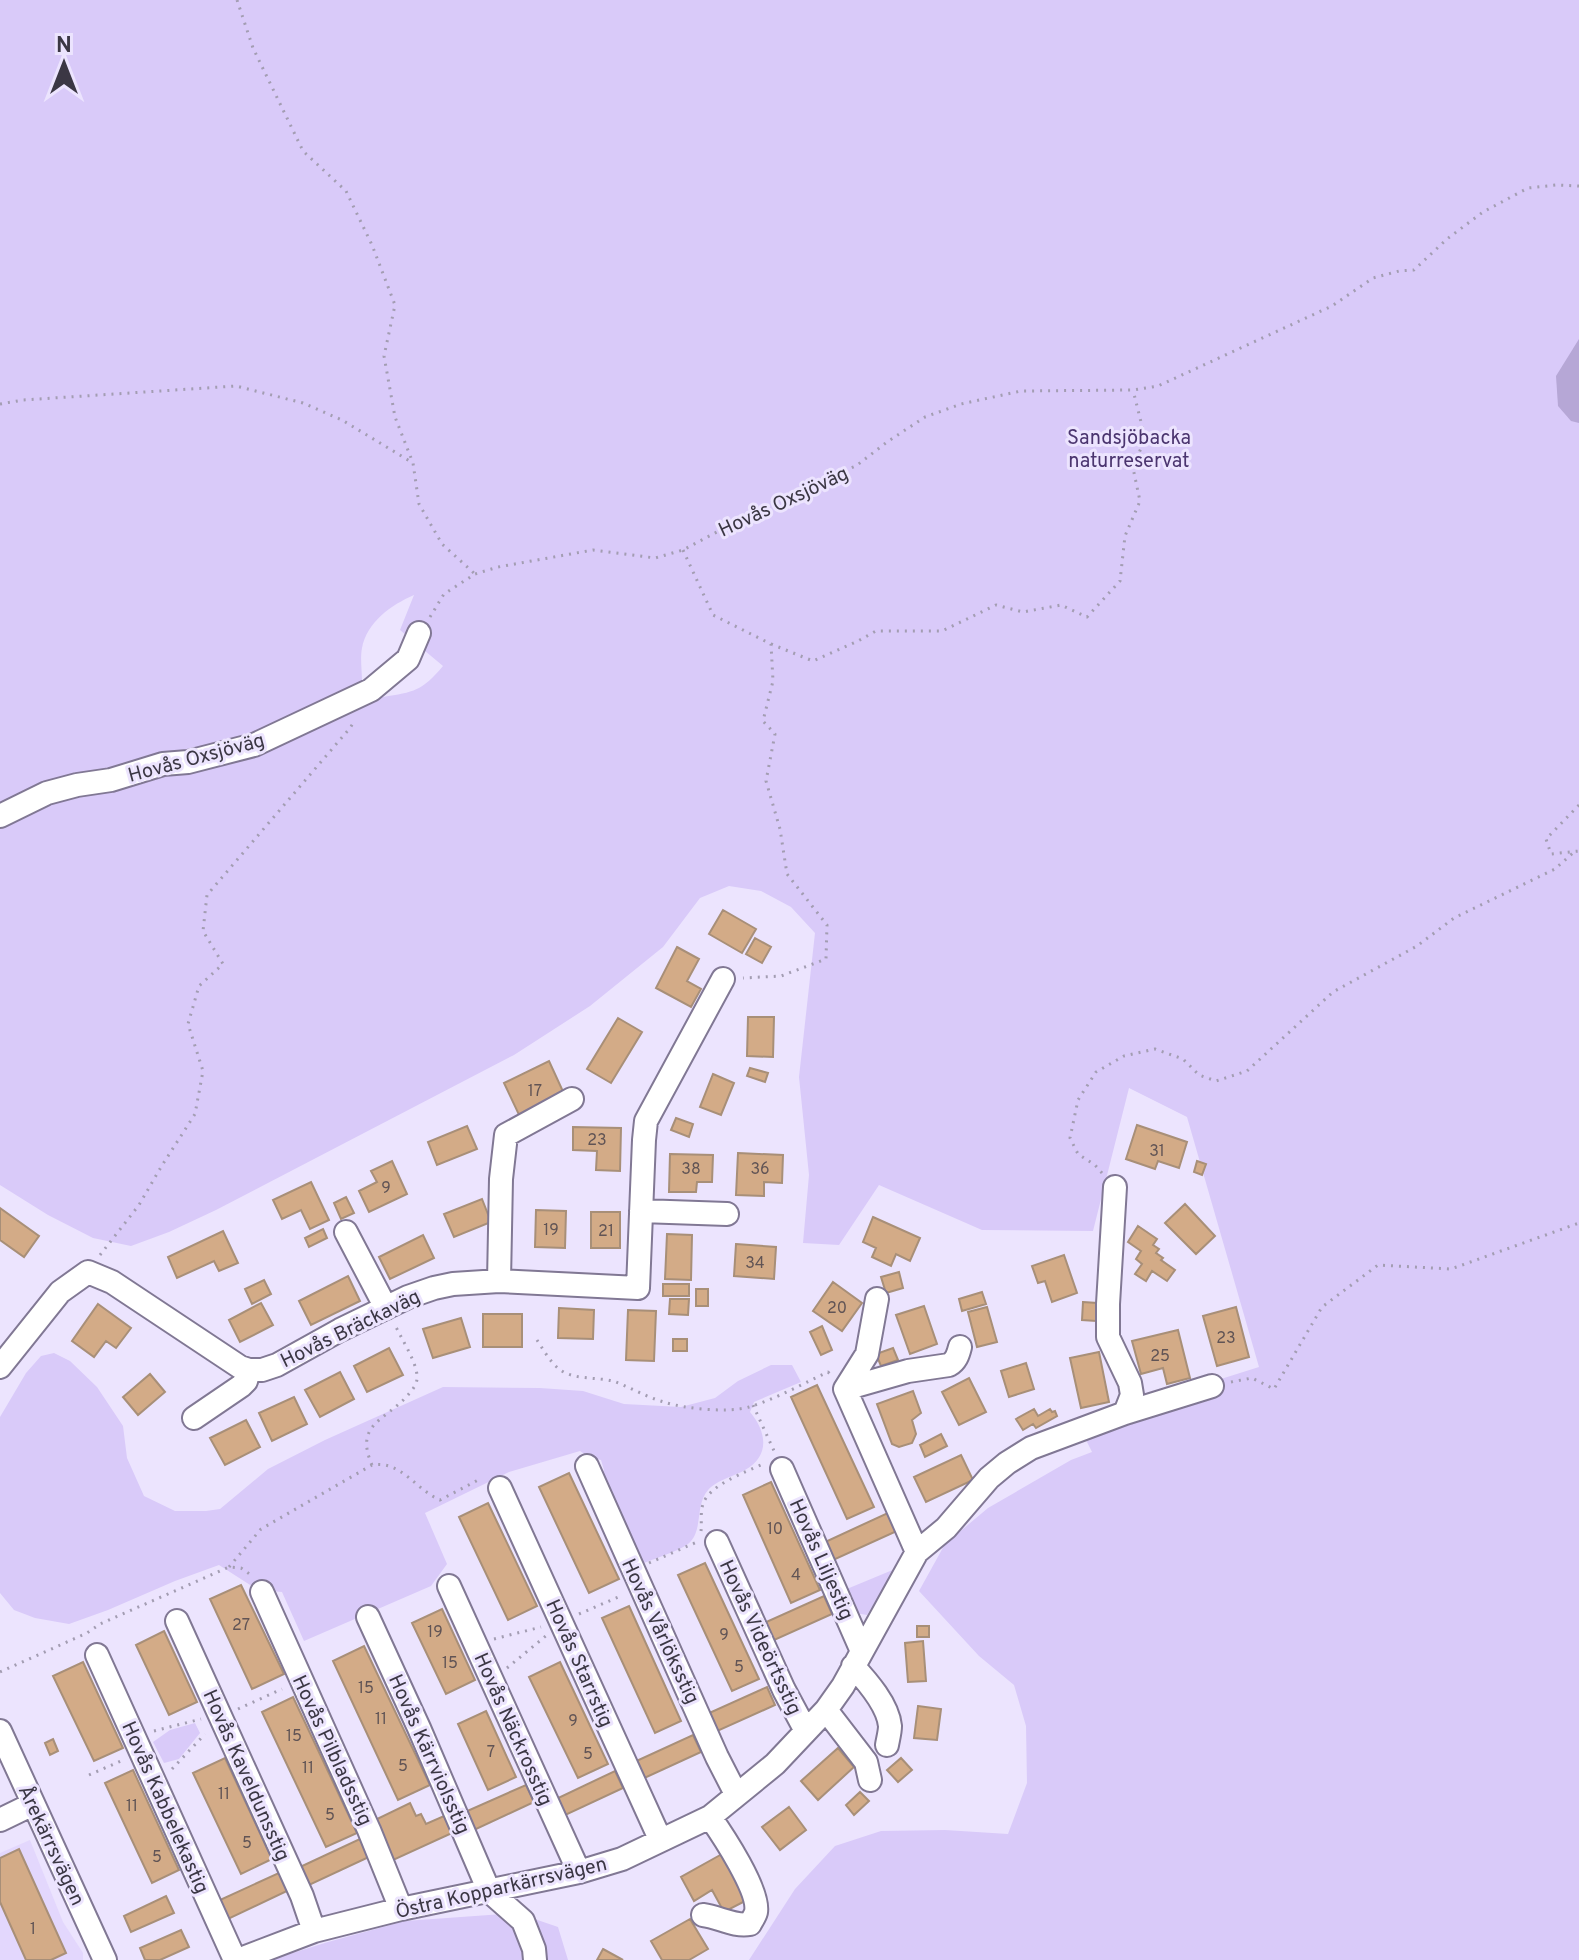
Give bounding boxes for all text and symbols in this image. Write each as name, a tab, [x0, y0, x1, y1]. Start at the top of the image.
north arrow	[24, 24, 104, 104]
text: N	[56, 33, 72, 60]
park label: Sandsjöbacka naturreservat	[1067, 426, 1191, 475]
street label: Hovås Oxsjöväg	[715, 461, 853, 544]
street label: Hovås Oxsjöväg	[125, 728, 268, 790]
house number: 17	[528, 1082, 542, 1102]
house number: 23	[587, 1131, 607, 1151]
house number: 31	[1149, 1142, 1165, 1162]
house number: 38	[681, 1160, 701, 1180]
house number: 36	[750, 1160, 770, 1180]
house number: 9	[381, 1179, 391, 1199]
house number: 19	[543, 1221, 559, 1241]
house number: 21	[598, 1222, 614, 1242]
house number: 34	[745, 1254, 765, 1274]
street label: Hovås Bräckaväg	[277, 1285, 425, 1375]
house number: 20	[827, 1299, 847, 1319]
house number: 23	[1216, 1329, 1236, 1349]
house number: 25	[1150, 1347, 1170, 1367]
street label: Hovås Liljestig	[782, 1495, 858, 1624]
house number: 10	[767, 1520, 783, 1540]
street label: Hovås Vårlöksstig	[614, 1555, 704, 1709]
street label: Hovås Videörtsstig	[712, 1556, 806, 1720]
house number: 4	[791, 1566, 801, 1586]
street label: Hovås Starrstig	[538, 1596, 618, 1732]
house number: 27	[232, 1616, 250, 1636]
house number: 19	[427, 1623, 443, 1643]
house number: 9	[719, 1626, 729, 1646]
street label: Hovås Näckrosstig	[467, 1649, 558, 1810]
house number: 15	[442, 1654, 458, 1674]
house number: 5	[734, 1658, 744, 1678]
street label: Hovås Pilbladsstig	[285, 1671, 377, 1830]
street label: Hovås Kärrviolsstig	[381, 1671, 475, 1839]
house number: 15	[358, 1679, 374, 1699]
street label: Hovås Kaveldunsstig	[196, 1686, 295, 1866]
house number: 11	[375, 1710, 387, 1730]
house number: 9	[568, 1712, 578, 1732]
street label: Hovås Kabbelekastig	[115, 1718, 214, 1898]
house number: 15	[286, 1727, 302, 1747]
house number: 7	[487, 1743, 495, 1763]
house number: 5	[583, 1745, 593, 1765]
house number: 5	[398, 1757, 408, 1777]
house number: 11	[302, 1759, 314, 1779]
street label: Årekärrsvägen	[11, 1781, 90, 1910]
house number: 11	[218, 1785, 230, 1805]
house number: 11	[126, 1797, 138, 1817]
house number: 5	[325, 1806, 335, 1826]
house number: 5	[242, 1834, 252, 1854]
house number: 5	[152, 1848, 162, 1868]
street label: Östra Kopparkärrsvägen	[393, 1851, 610, 1926]
house number: 1	[30, 1920, 36, 1940]

